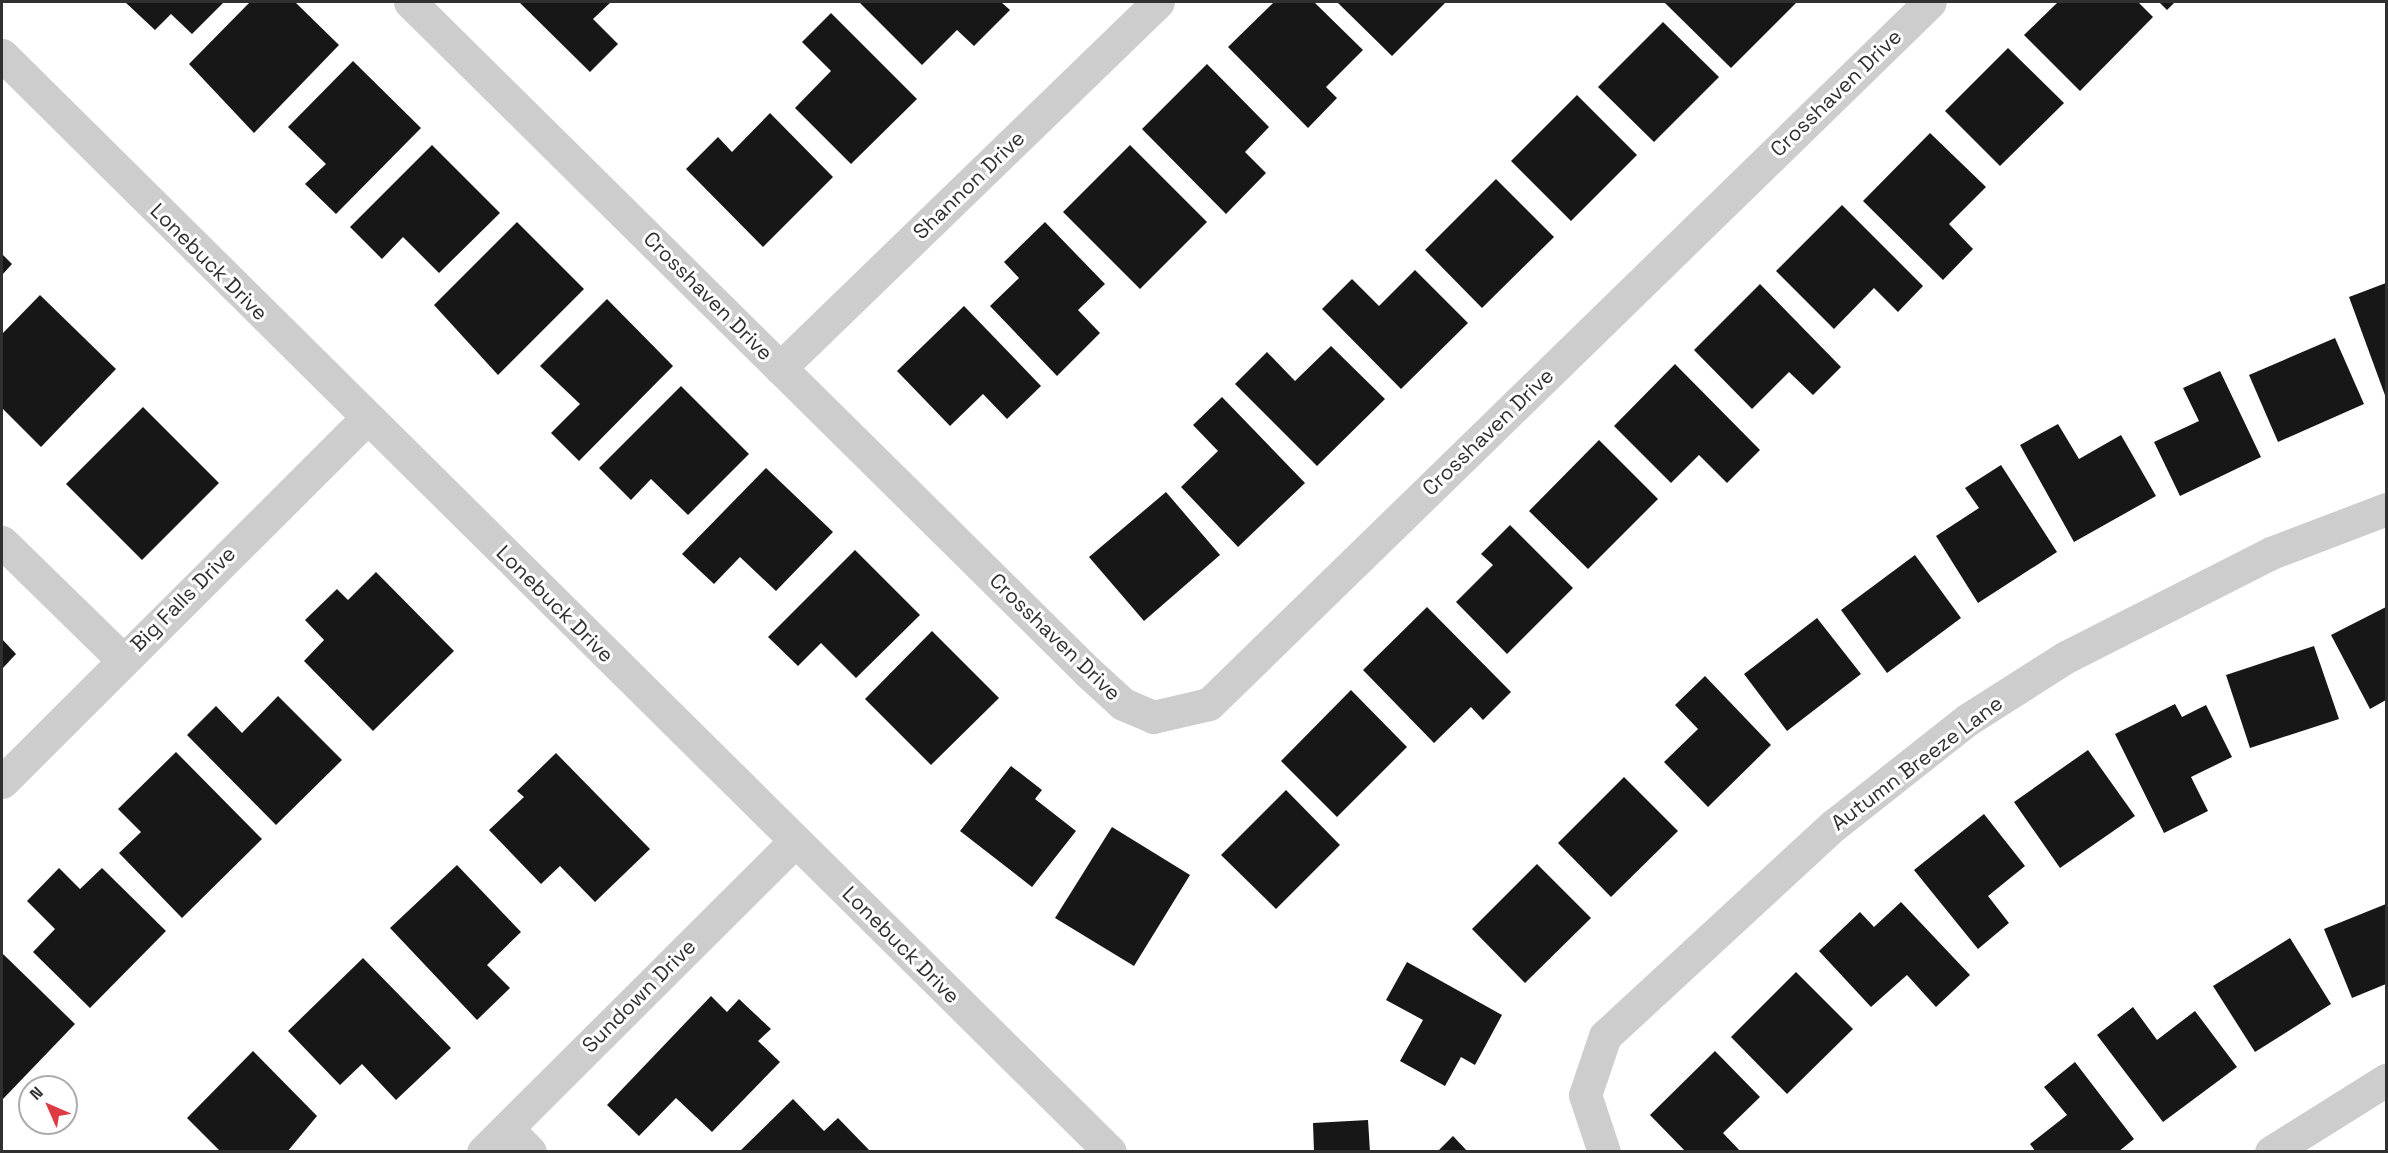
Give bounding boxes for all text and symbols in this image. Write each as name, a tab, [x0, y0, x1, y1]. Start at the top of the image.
street label: Crosshaven Drive	[1765, 24, 1907, 162]
street label: Shannon Drive	[908, 126, 1030, 244]
street label: Lonebuck Drive	[145, 198, 273, 326]
street label: Crosshaven Drive	[638, 226, 778, 366]
street label: Crosshaven Drive	[1417, 363, 1559, 501]
street label: Lonebuck Drive	[491, 540, 619, 668]
street label: Big Falls Drive	[125, 541, 241, 657]
street label: Crosshaven Drive	[984, 568, 1126, 706]
street label: Autumn Breeze Lane	[1826, 690, 2008, 836]
street label: Lonebuck Drive	[837, 881, 965, 1009]
street label: Sundown Drive	[577, 934, 701, 1058]
north arrow	[18, 1075, 78, 1135]
text: N	[25, 1082, 48, 1105]

